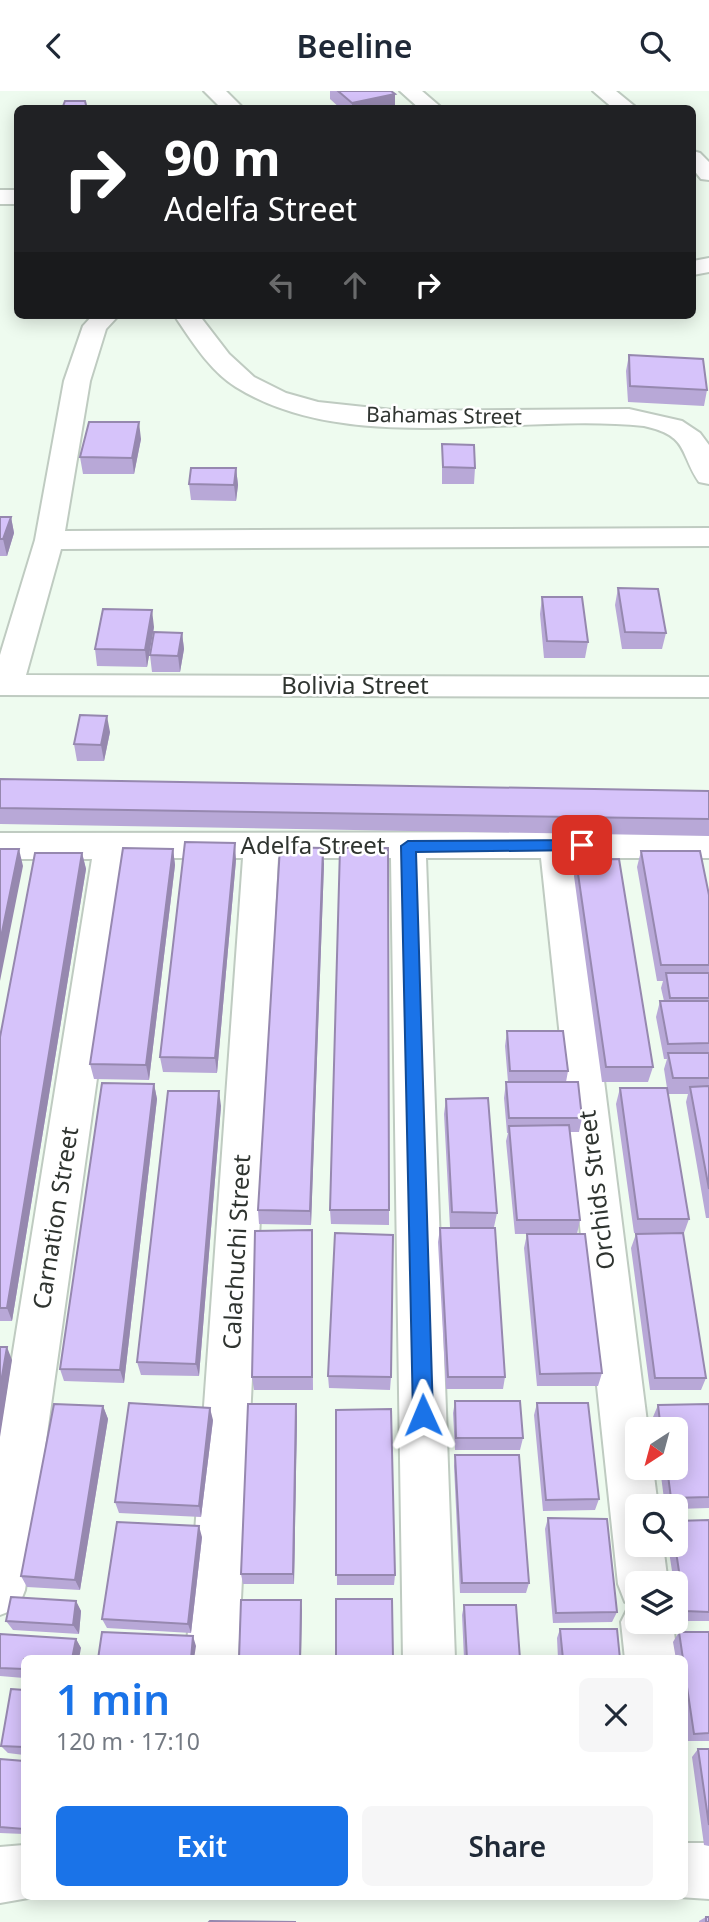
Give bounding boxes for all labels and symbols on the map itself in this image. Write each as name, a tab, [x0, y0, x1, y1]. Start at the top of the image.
street label: Bahamas Street	[366, 400, 523, 430]
street label: Bolivia Street	[281, 668, 429, 701]
pin	[552, 815, 612, 875]
street label: Adelfa Street	[241, 828, 386, 861]
street label: Orchids Street	[569, 1108, 622, 1272]
street label: Carnation Street	[24, 1124, 85, 1311]
street label: Calachuchi Street	[214, 1153, 257, 1350]
position arrow	[386, 1378, 460, 1452]
north arrow	[625, 1417, 688, 1481]

